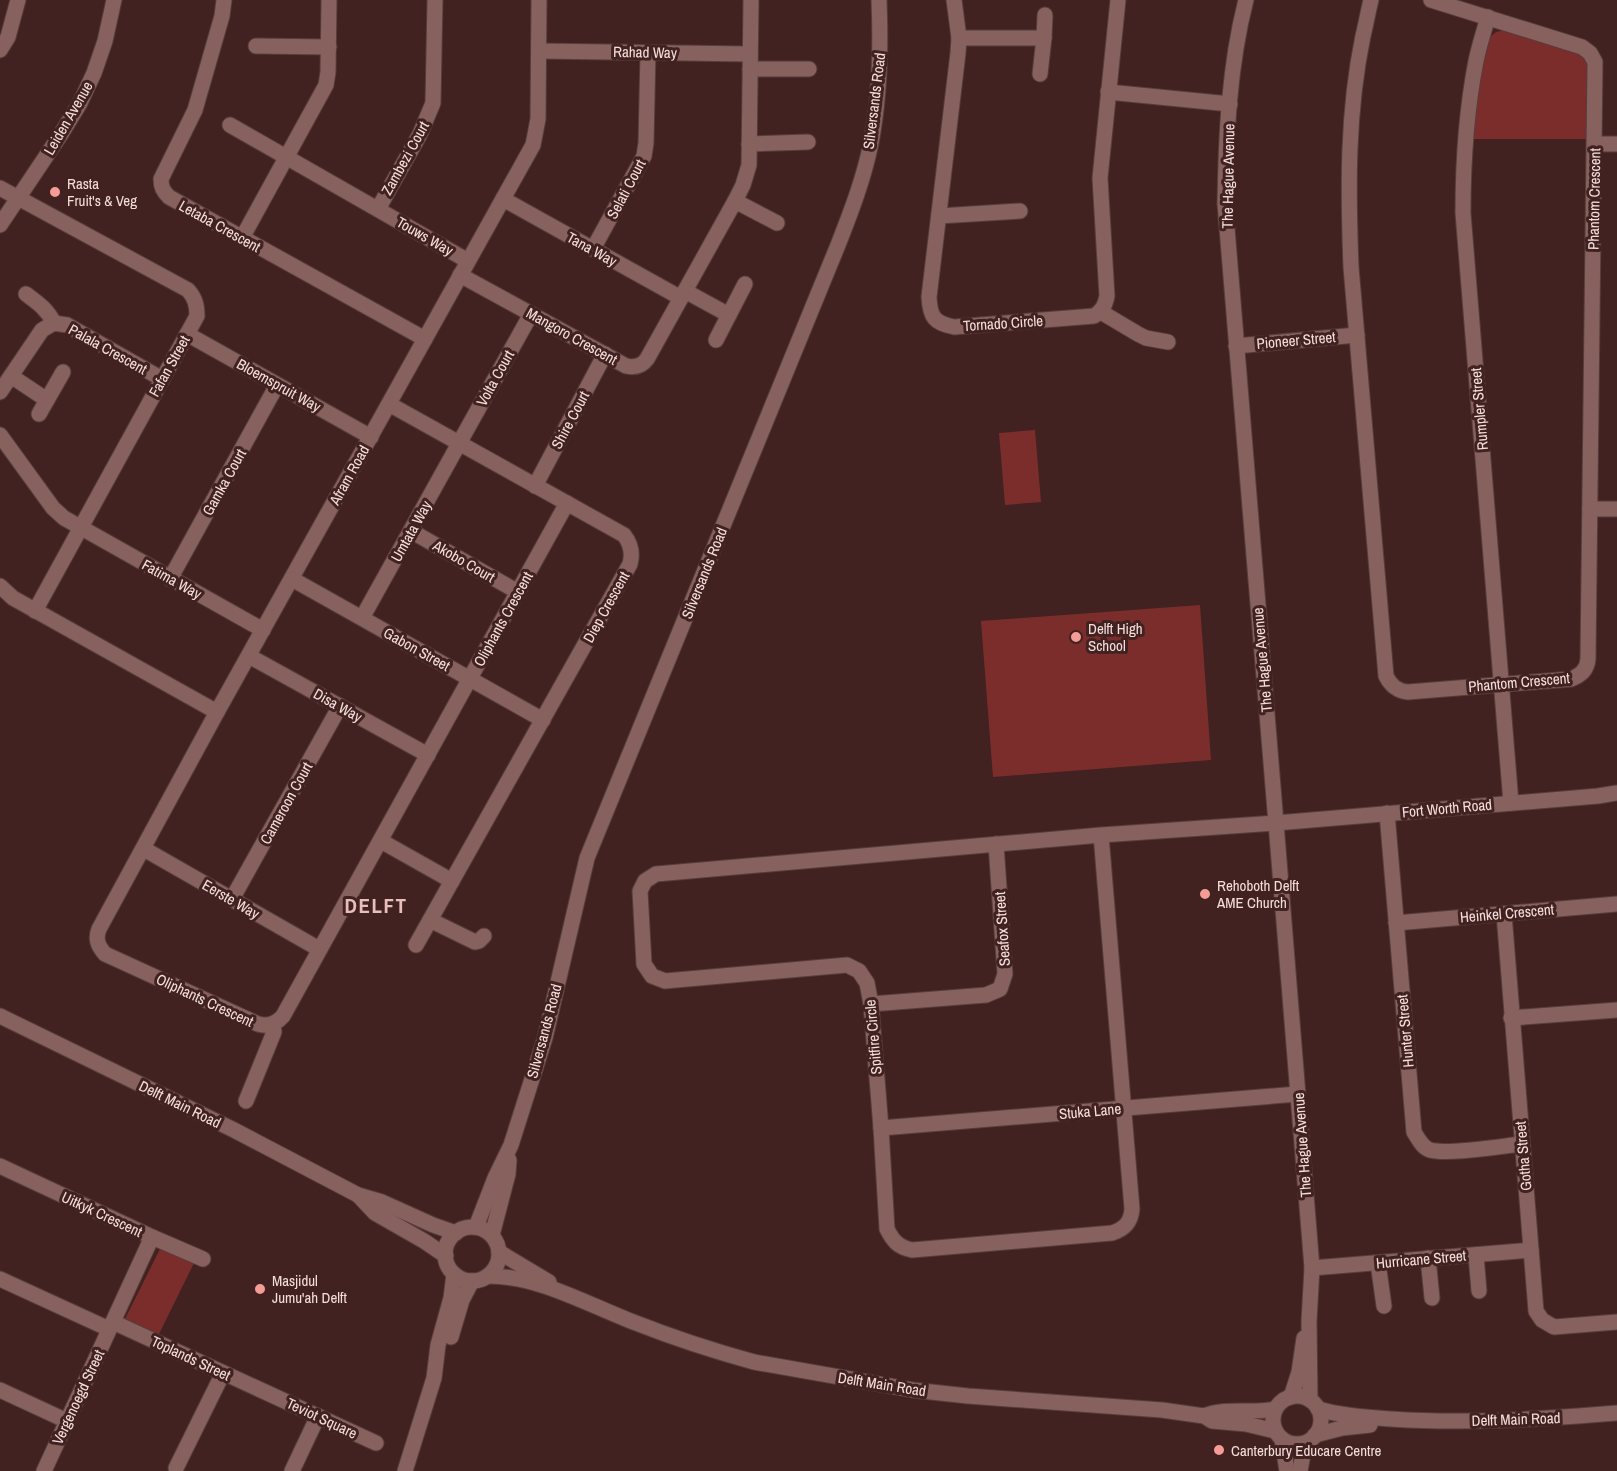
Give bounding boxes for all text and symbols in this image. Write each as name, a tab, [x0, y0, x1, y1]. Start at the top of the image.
street label: Rahad Way	[613, 41, 678, 63]
street label: Silversands Road	[858, 52, 890, 150]
street label: Leiden Avenue	[38, 77, 98, 159]
street label: Zambezi Court	[376, 117, 434, 199]
street label: The Hague Avenue	[1217, 123, 1239, 229]
street label: Phantom Crescent	[1583, 147, 1605, 250]
street label: Selati Court	[601, 155, 651, 223]
place label: Rasta Fruit's & Veg	[67, 173, 137, 211]
marker: Rasta Fruit's & Veg	[48, 185, 62, 199]
street label: Letaba Crescent	[175, 195, 265, 257]
street label: Touws Way	[393, 211, 458, 261]
street label: Tana Way	[563, 227, 622, 272]
street label: Mangoro Crescent	[523, 302, 622, 370]
street label: Tornado Circle	[962, 310, 1044, 336]
street label: Palala Crescent	[65, 319, 152, 380]
street label: Pioneer Street	[1256, 326, 1337, 354]
street label: Fafan Street	[144, 331, 195, 400]
street label: Volta Court	[471, 346, 519, 410]
street label: Bloemspruit Way	[233, 353, 326, 417]
street label: Rumpler Street	[1465, 366, 1493, 451]
street label: Shire Court	[546, 387, 594, 453]
street label: Afram Road	[323, 441, 374, 510]
street label: Gamka Court	[197, 444, 251, 519]
street label: Umtata Way	[386, 496, 437, 565]
street label: Silversands Road	[676, 524, 732, 622]
street label: Akobo Court	[428, 534, 499, 587]
street label: Fatima Way	[138, 554, 206, 604]
street label: Oliphants Crescent	[468, 567, 538, 670]
street label: Diep Crescent	[578, 567, 635, 646]
street label: The Hague Avenue	[1247, 607, 1277, 713]
place label: Delft High School	[1088, 618, 1143, 656]
street label: Gabon Street	[380, 622, 455, 676]
marker: Delft High School	[1069, 630, 1083, 644]
street label: Phantom Crescent	[1467, 667, 1571, 697]
street label: Disa Way	[310, 683, 367, 727]
street label: Cameroon Court	[255, 758, 318, 848]
street label: Fort Worth Road	[1401, 794, 1493, 822]
street label: Eerste Way	[198, 874, 264, 924]
place label: Rehoboth Delft AME Church	[1216, 875, 1300, 913]
marker: Rehoboth Delft AME Church	[1198, 887, 1212, 901]
district label: DELFT	[345, 891, 407, 920]
street label: Seafox Street	[989, 891, 1015, 967]
street label: Heinkel Crescent	[1459, 898, 1555, 928]
street label: Oliphants Crescent	[153, 968, 258, 1032]
street label: Silversands Road	[521, 981, 567, 1081]
street label: Hunter Street	[1391, 993, 1419, 1068]
street label: Spitfire Circle	[859, 998, 887, 1075]
street label: Delft Main Road	[135, 1075, 225, 1133]
street label: The Hague Avenue	[1288, 1092, 1316, 1198]
street label: Stuka Lane	[1058, 1098, 1122, 1124]
street label: Gotha Street	[1509, 1120, 1537, 1192]
street label: Uitkyk Crescent	[58, 1186, 146, 1242]
street label: Hurricane Street	[1375, 1245, 1467, 1273]
place label: Masjidul Jumu'ah Delft	[272, 1270, 347, 1308]
marker: Masjidul Jumu'ah Delft	[253, 1282, 267, 1296]
street label: Toplands Street	[148, 1330, 235, 1386]
street label: Vergenoegd Street	[47, 1346, 109, 1448]
street label: Delft Main Road	[836, 1367, 928, 1401]
street label: Teviot Square	[283, 1392, 361, 1444]
street label: Delft Main Road	[1471, 1407, 1561, 1431]
place label: Canterbury Educare Centre	[1231, 1440, 1382, 1461]
marker: Canterbury Educare Centre	[1212, 1443, 1226, 1457]

